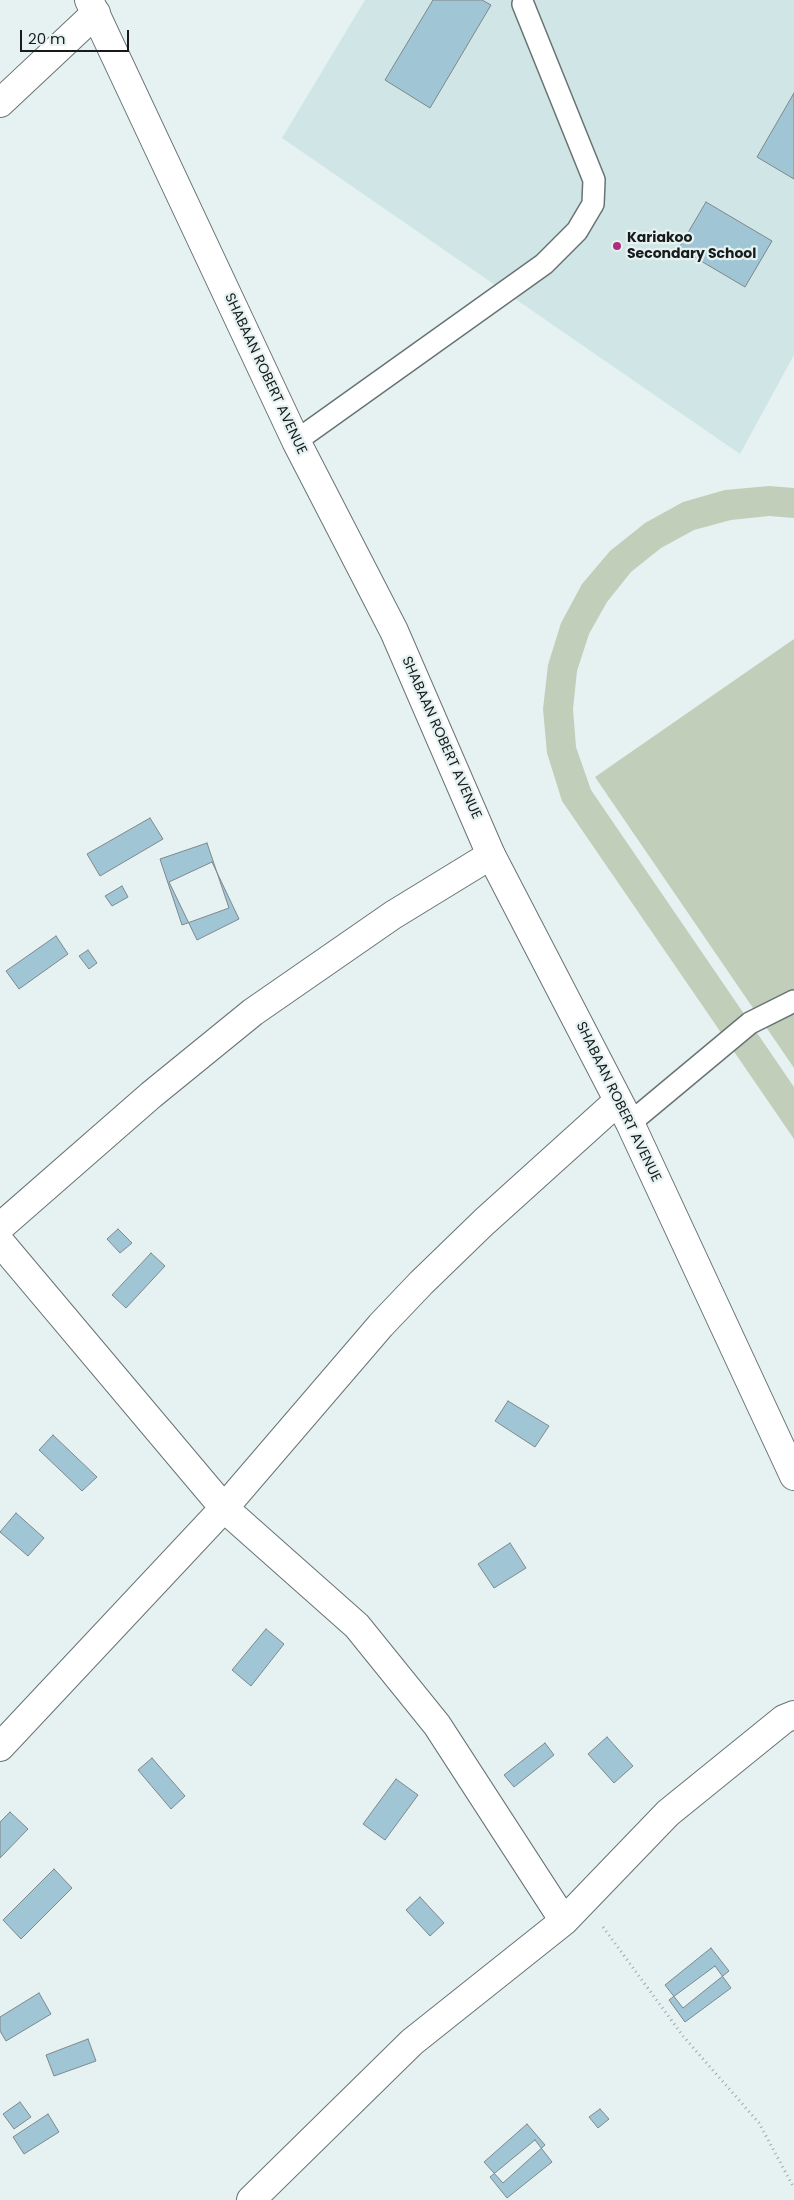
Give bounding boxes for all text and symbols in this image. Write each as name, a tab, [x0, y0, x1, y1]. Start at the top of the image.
scale bar	[22, 20, 131, 52]
text: 20 m	[28, 28, 66, 49]
place label: Kariakoo Secondary School	[627, 230, 756, 262]
marker: Kariakoo Secondary School	[611, 240, 623, 252]
street label: SHABAAN ROBERT AVENUE	[220, 291, 310, 457]
street label: SHABAAN ROBERT AVENUE	[398, 654, 484, 822]
street label: SHABAAN ROBERT AVENUE	[572, 1019, 664, 1185]

